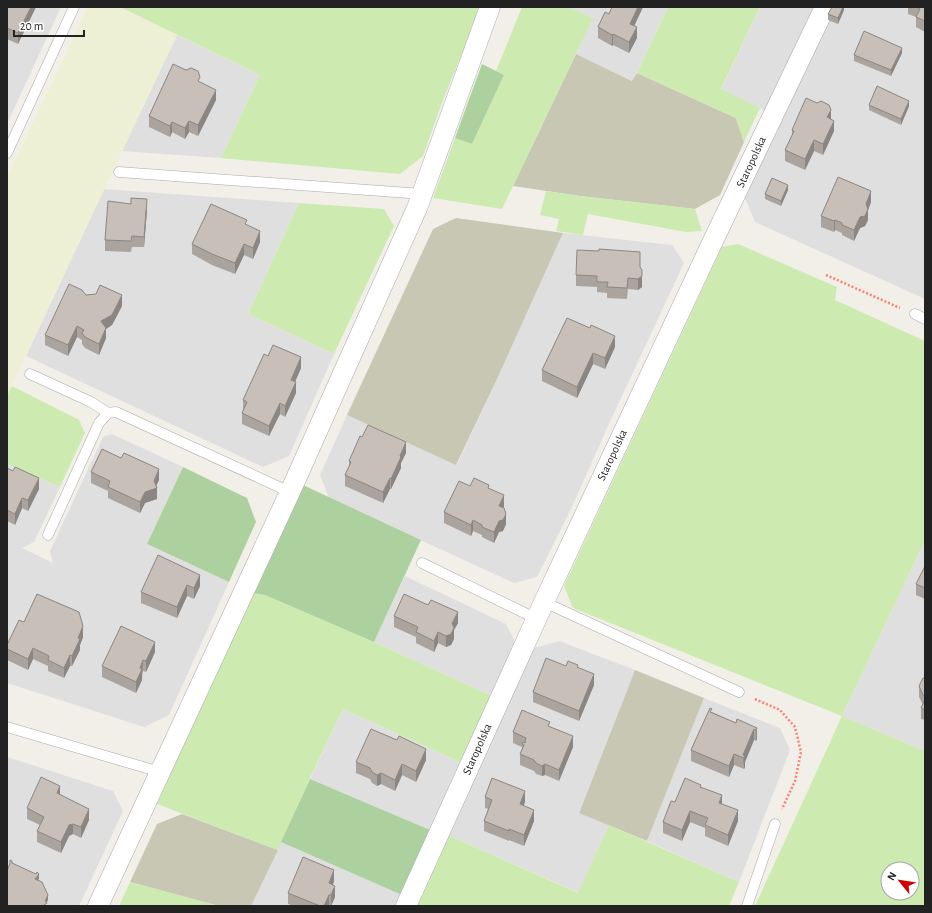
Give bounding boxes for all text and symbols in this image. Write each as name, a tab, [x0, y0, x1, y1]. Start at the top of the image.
scale bar	[14, 12, 84, 38]
text: 20 m	[20, 20, 43, 32]
street label: Staropolska	[734, 134, 768, 189]
street label: Staropolska	[595, 427, 629, 482]
street label: Staropolska	[460, 721, 494, 776]
north arrow	[880, 861, 920, 901]
text: N	[885, 870, 898, 882]

